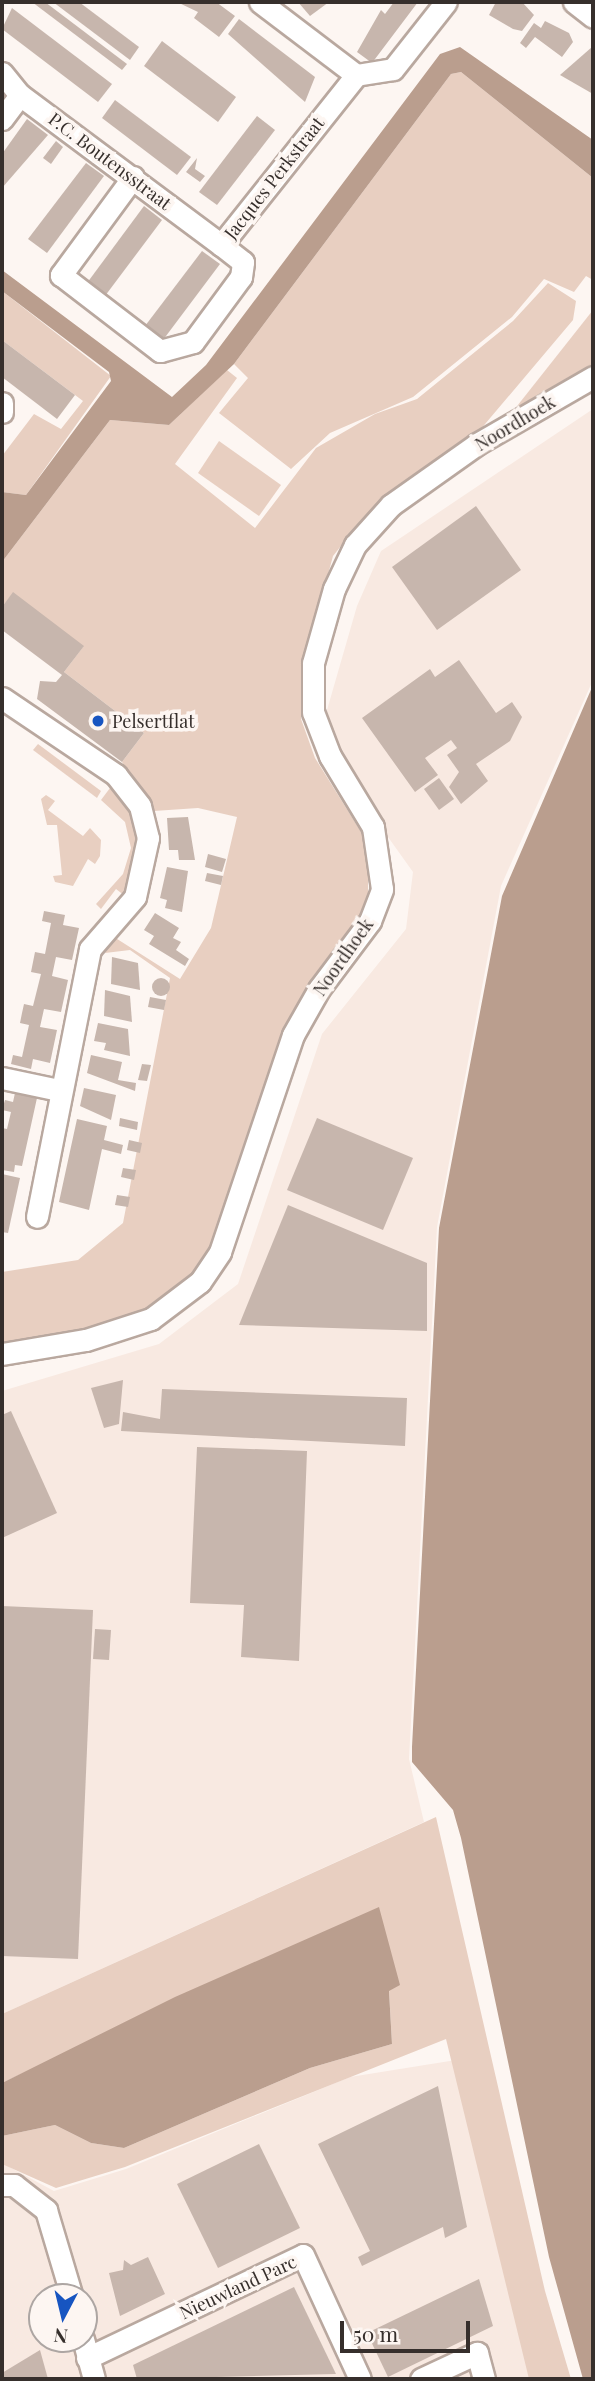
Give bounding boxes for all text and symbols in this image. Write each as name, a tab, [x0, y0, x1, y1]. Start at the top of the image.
street label: P.C. Boutensstraat	[45, 108, 175, 214]
street label: Jacques Perkstraat	[220, 113, 328, 243]
street label: Noordhoek	[471, 391, 559, 455]
place label: Pelsertflat	[112, 710, 195, 732]
marker: Pelsertflat	[90, 713, 106, 729]
street label: Noordhoek	[308, 914, 378, 1000]
street label: Nieuwland Parc	[176, 2251, 300, 2323]
north arrow	[28, 2283, 98, 2353]
scale bar	[343, 2308, 472, 2352]
text: 50 m	[353, 2319, 398, 2347]
text: N	[52, 2323, 69, 2351]

